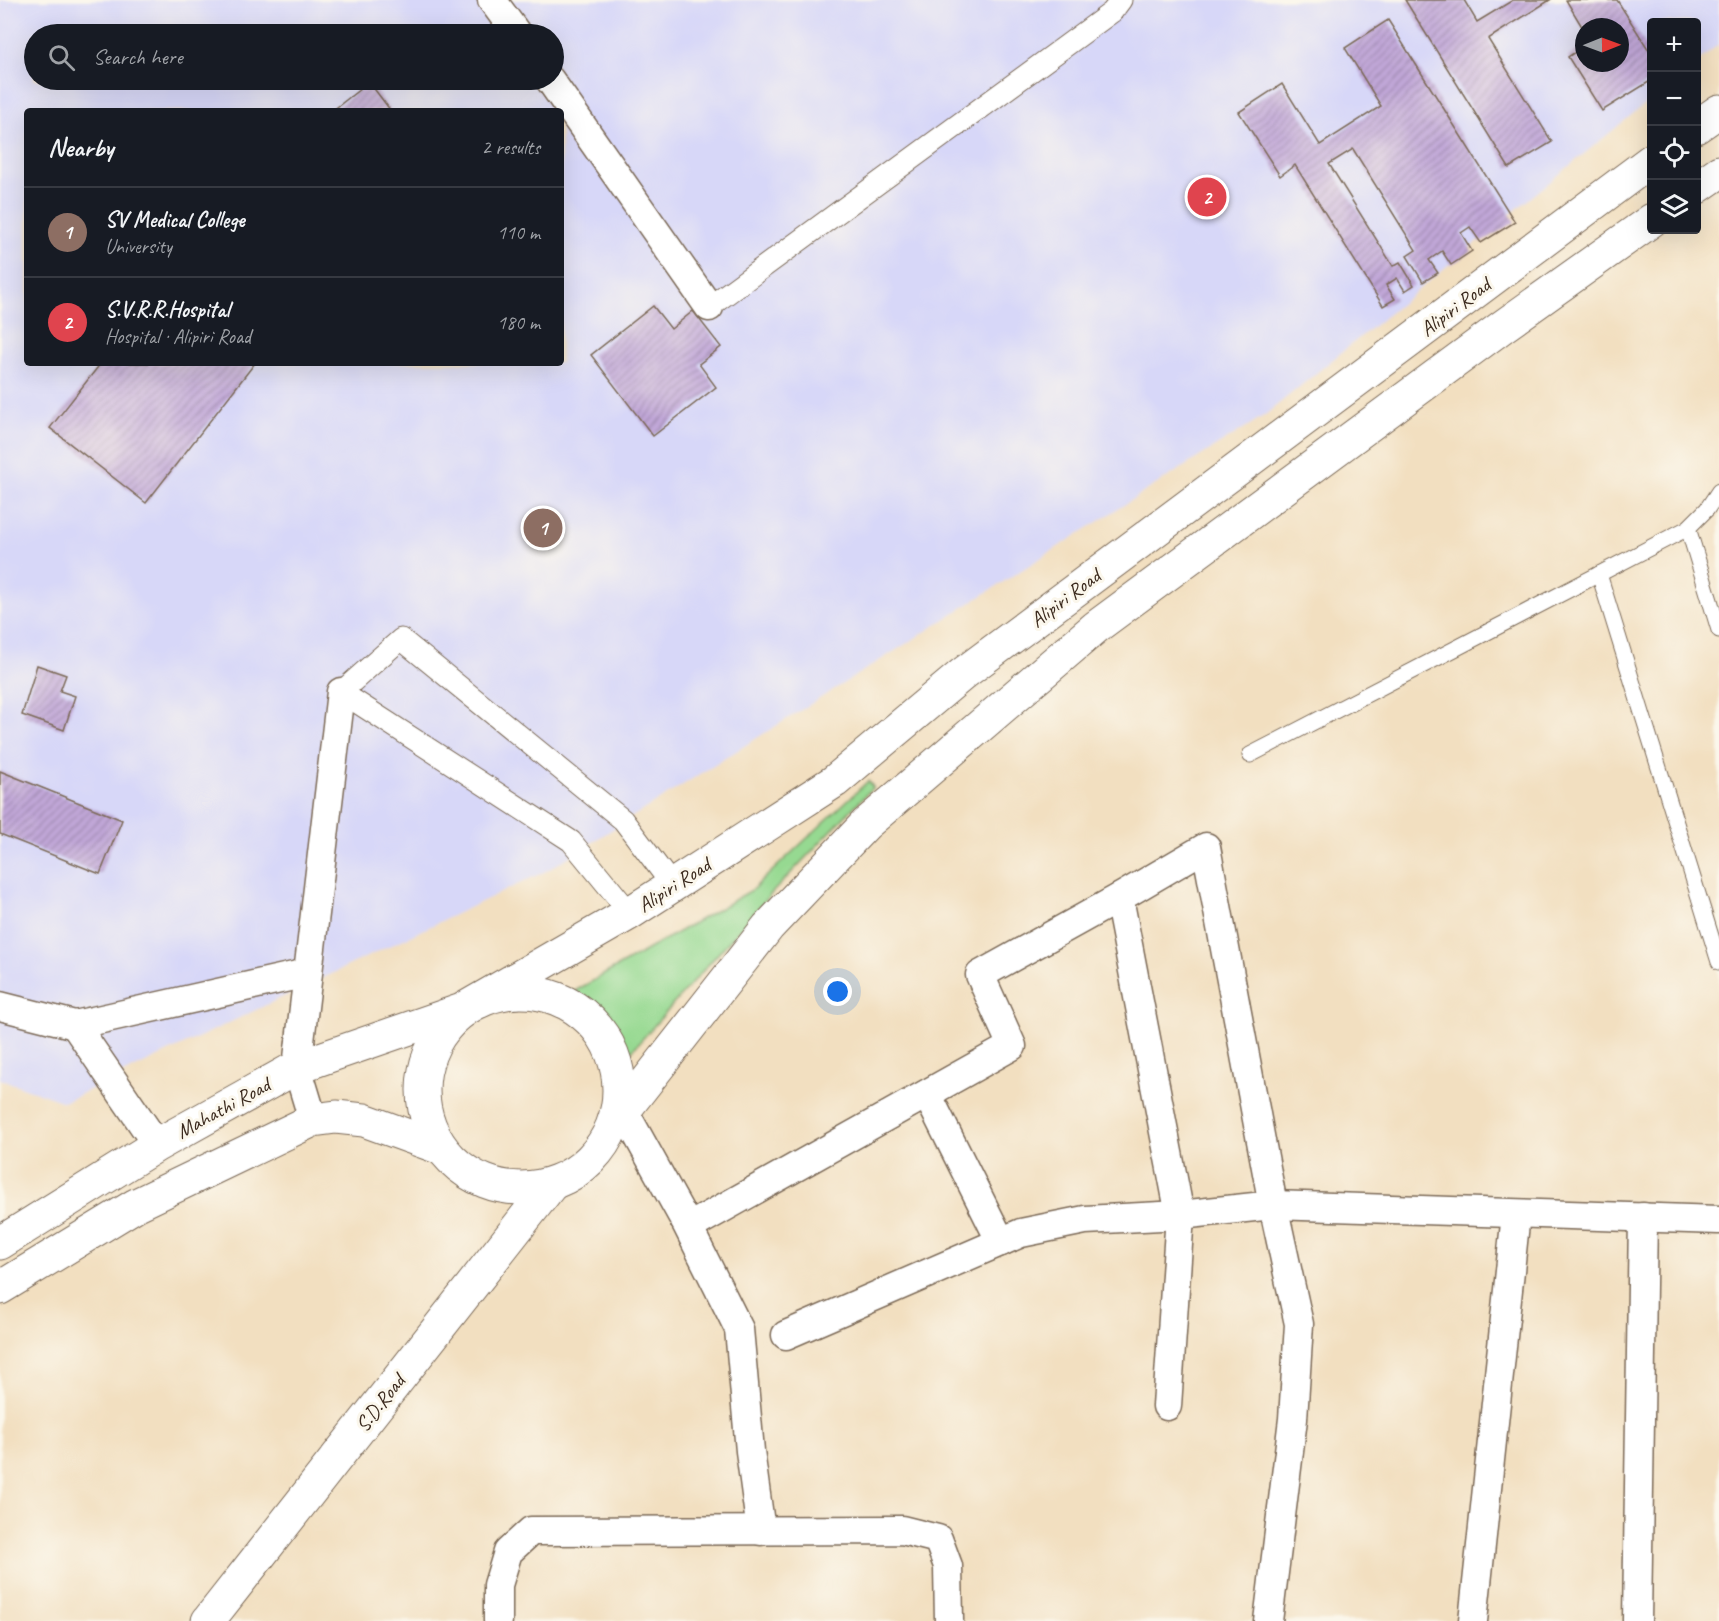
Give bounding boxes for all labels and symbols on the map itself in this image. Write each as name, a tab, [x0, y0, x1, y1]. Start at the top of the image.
north arrow	[1575, 18, 1629, 72]
pin: 2	[1188, 174, 1226, 220]
street label: Alipiri Road	[1415, 270, 1498, 342]
pin: 1	[524, 506, 562, 550]
street label: Alipiri Road	[1025, 561, 1108, 633]
street label: Alipiri Road	[633, 850, 718, 918]
your location	[823, 977, 852, 1006]
street label: Mahathi Road	[172, 1070, 278, 1144]
street label: S.D.Road	[349, 1366, 413, 1437]

